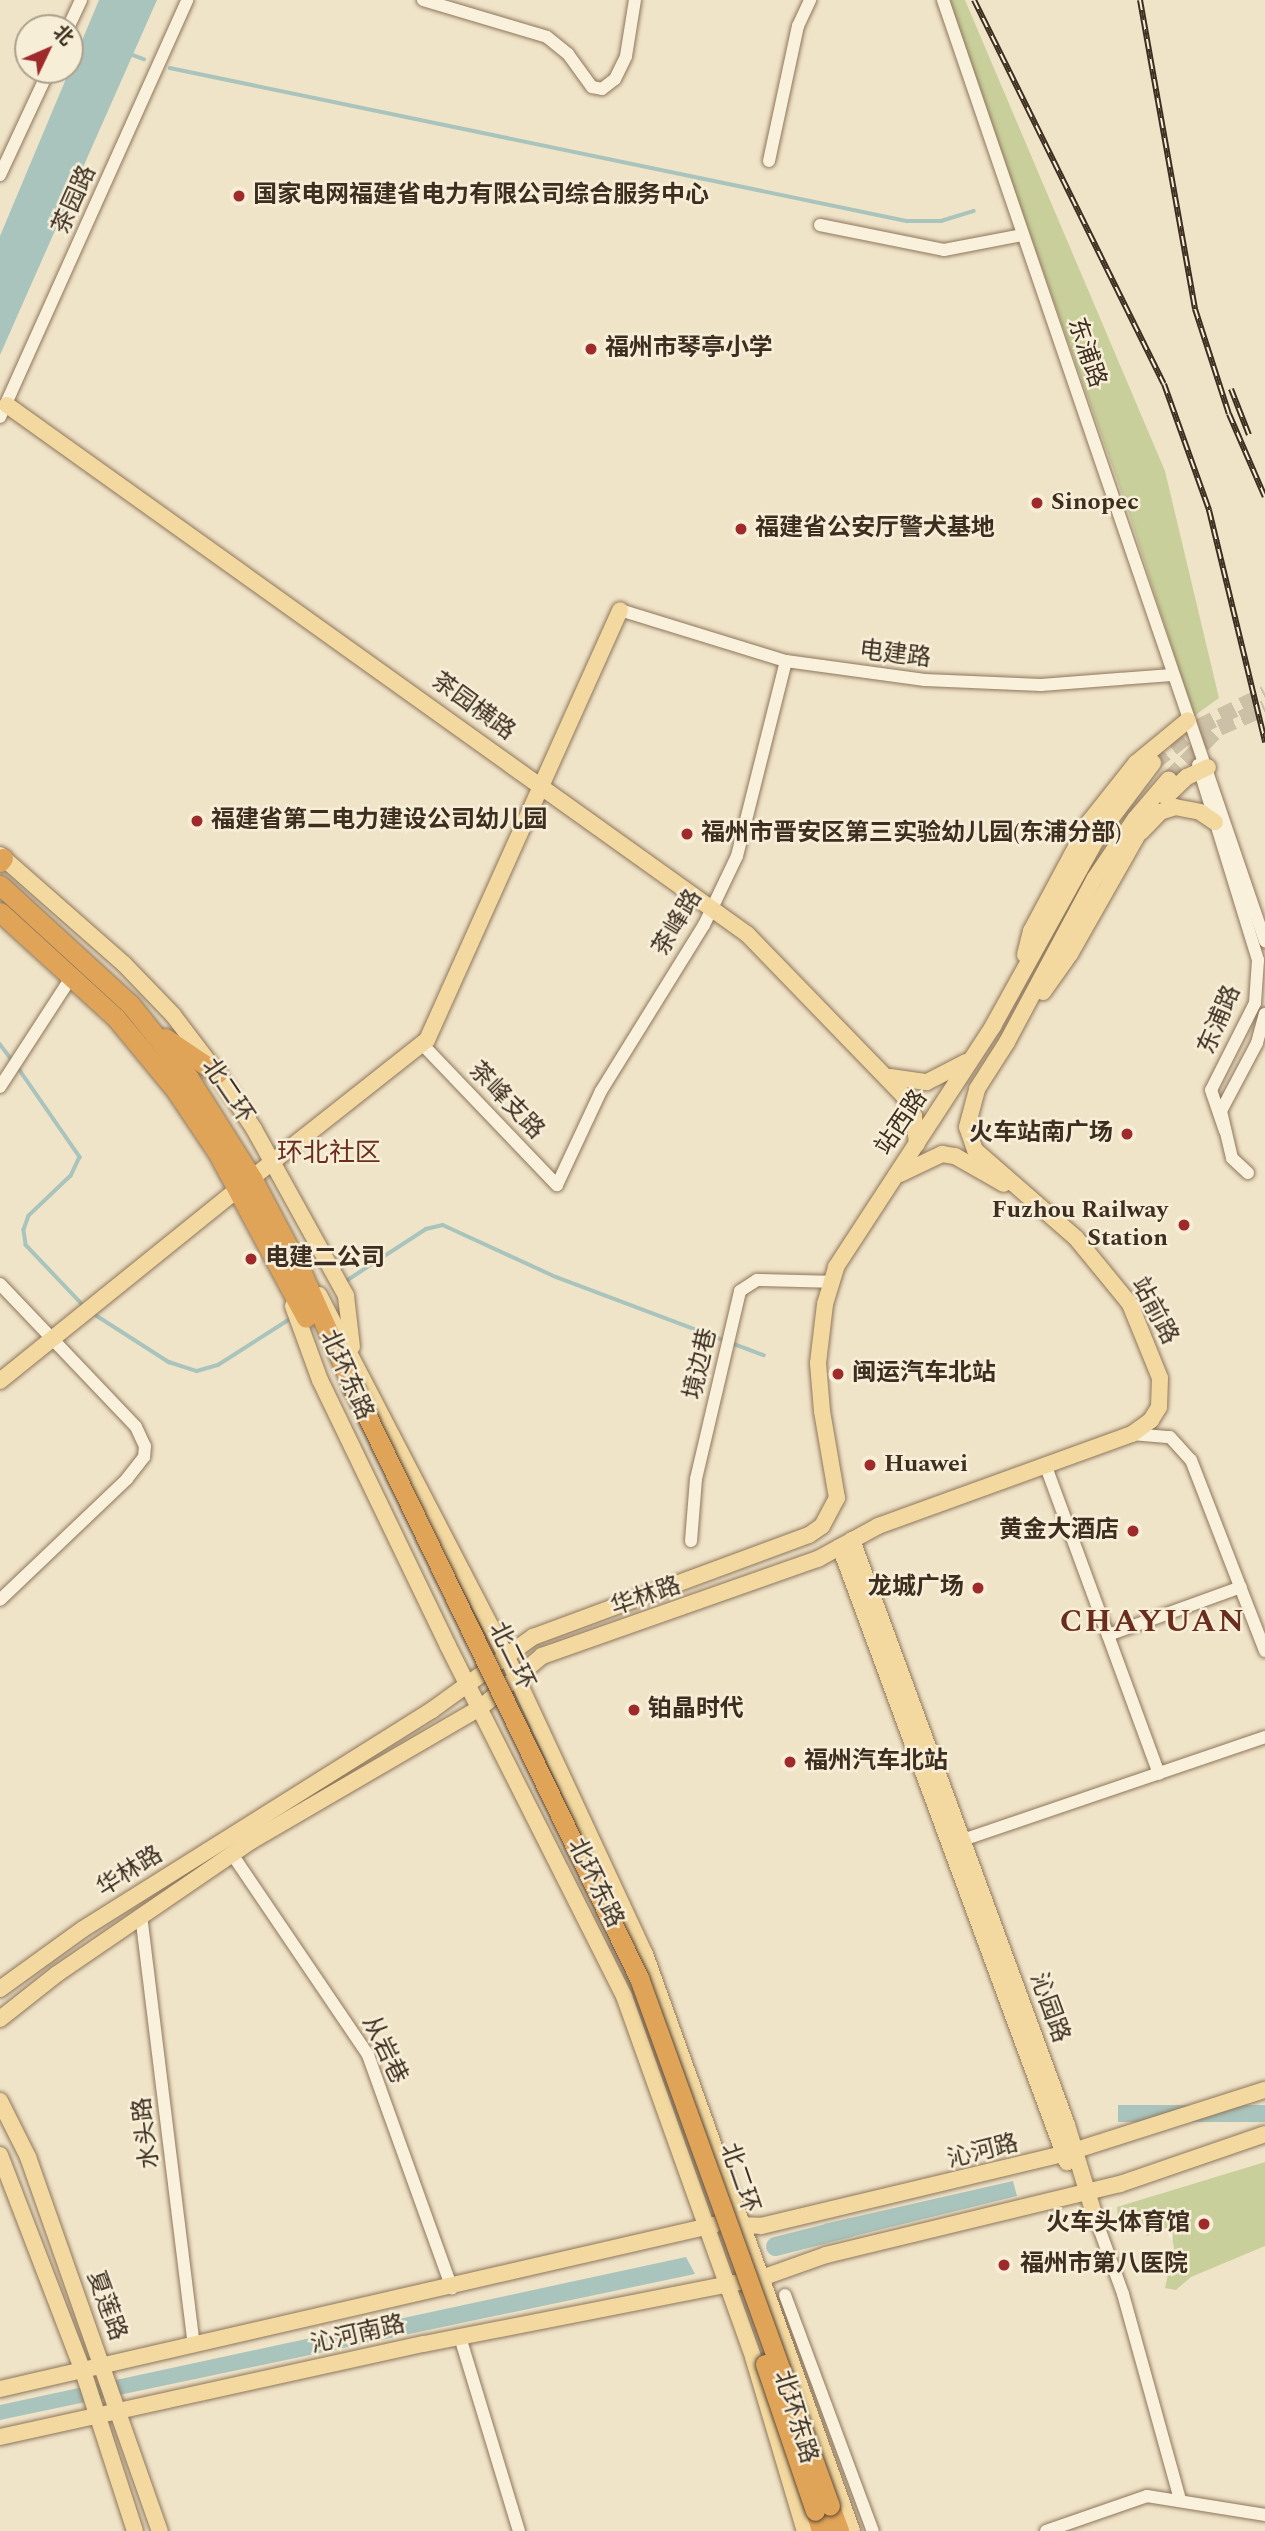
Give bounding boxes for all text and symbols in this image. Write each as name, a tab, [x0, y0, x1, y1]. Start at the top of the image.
north arrow	[14, 14, 84, 84]
text: 北	[46, 19, 80, 52]
street label: 茶园路	[47, 161, 103, 239]
place label: 国家电网福建省电力有限公司综合服务中心	[253, 182, 709, 210]
marker: 国家电网福建省电力有限公司综合服务中心	[231, 188, 247, 204]
street label: 东浦路	[1061, 314, 1111, 392]
place label: 福州市琴亭小学	[605, 335, 773, 363]
marker: 福州市琴亭小学	[583, 341, 599, 357]
place label: Sinopec	[1051, 489, 1139, 517]
marker: Sinopec	[1029, 495, 1045, 511]
place label: 福建省公安厅警犬基地	[755, 515, 995, 543]
marker: 福建省公安厅警犬基地	[733, 521, 749, 537]
street label: 电建路	[858, 636, 932, 674]
street label: 茶园横路	[426, 667, 520, 747]
place label: 福建省第二电力建设公司幼儿园	[211, 807, 547, 835]
marker: 福建省第二电力建设公司幼儿园	[189, 813, 205, 829]
place label: 福州市晋安区第三实验幼儿园(东浦分部)	[701, 820, 1122, 848]
marker: 福州市晋安区第三实验幼儿园(东浦分部)	[679, 826, 695, 842]
street label: 茶峰路	[647, 885, 709, 961]
street label: 东浦路	[1193, 981, 1247, 1059]
street label: 北二环	[195, 1053, 259, 1129]
street label: 茶峰支路	[462, 1056, 550, 1146]
street label: 站西路	[870, 1085, 934, 1161]
place label: 火车站南广场	[969, 1120, 1113, 1148]
marker: 火车站南广场	[1119, 1126, 1135, 1142]
district label: 环北社区	[277, 1138, 381, 1170]
place label: Fuzhou Railway Station	[992, 1197, 1168, 1253]
marker: Fuzhou Railway Station	[1174, 1215, 1194, 1235]
place label: 电建二公司	[265, 1245, 385, 1273]
marker: 电建二公司	[243, 1251, 259, 1267]
street label: 站前路	[1124, 1272, 1184, 1350]
street label: 北环东路	[313, 1325, 379, 1425]
street label: 境边巷	[679, 1326, 723, 1402]
place label: 闽运汽车北站	[852, 1360, 996, 1388]
marker: 闽运汽车北站	[830, 1366, 846, 1382]
place label: Huawei	[884, 1451, 968, 1479]
marker: Huawei	[862, 1457, 878, 1473]
place label: 黄金大酒店	[999, 1517, 1119, 1545]
marker: 黄金大酒店	[1125, 1523, 1141, 1539]
street label: 华林路	[607, 1572, 685, 1622]
place label: 龙城广场	[868, 1574, 964, 1602]
marker: 龙城广场	[970, 1580, 986, 1596]
district label: CHAYUAN	[1061, 1603, 1245, 1641]
street label: 北二环	[482, 1617, 540, 1695]
place label: 铂晶时代	[648, 1696, 744, 1724]
marker: 铂晶时代	[626, 1702, 642, 1718]
place label: 福州汽车北站	[804, 1748, 948, 1776]
marker: 福州汽车北站	[782, 1754, 798, 1770]
street label: 北环东路	[561, 1834, 629, 1932]
street label: 华林路	[92, 1841, 168, 1903]
street label: 沁园路	[1023, 1969, 1075, 2047]
street label: 从岩巷	[355, 2011, 413, 2089]
street label: 水头路	[128, 2096, 166, 2170]
street label: 沁河路	[945, 2129, 1021, 2175]
street label: 北二环	[714, 2139, 764, 2217]
place label: 火车头体育馆	[1046, 2210, 1190, 2238]
marker: 火车头体育馆	[1196, 2216, 1212, 2232]
place label: 福州市第八医院	[1020, 2251, 1188, 2279]
marker: 福州市第八医院	[994, 2255, 1014, 2275]
street label: 夏莲路	[80, 2267, 132, 2345]
street label: 沁河南路	[308, 2310, 408, 2360]
street label: 北环东路	[767, 2367, 823, 2467]

